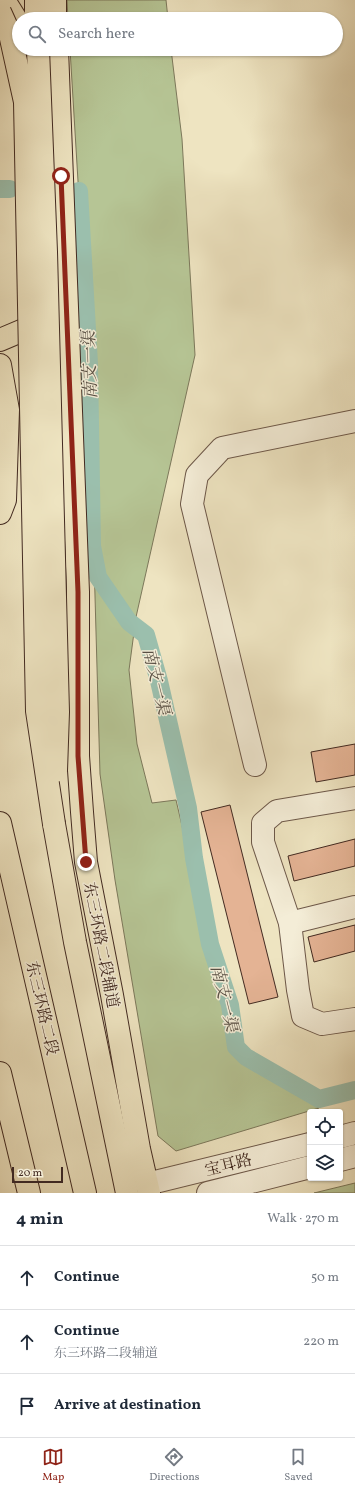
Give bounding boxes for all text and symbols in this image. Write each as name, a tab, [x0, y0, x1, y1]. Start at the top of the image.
search box	[12, 12, 343, 56]
icon: search	[26, 23, 48, 45]
text: Search here	[58, 24, 135, 45]
route start	[52, 167, 70, 185]
water label: 南支一渠	[78, 329, 103, 399]
water label: 南支一渠	[136, 646, 175, 719]
route end	[77, 853, 95, 871]
street label: 东三环路二段辅道	[77, 880, 123, 1010]
street label: 东三环路二段	[20, 959, 63, 1058]
water label: 南支一渠	[204, 963, 243, 1036]
map controls	[307, 1109, 343, 1181]
button: locate	[307, 1109, 343, 1145]
button: layers	[307, 1145, 343, 1181]
street label: 宝耳路	[203, 1149, 254, 1182]
scale bar	[12, 1165, 63, 1184]
text: 20 m	[18, 1166, 42, 1181]
text: 4 min	[16, 1208, 63, 1231]
text: Walk · 270 m	[267, 1210, 339, 1228]
icon: ahead	[16, 1267, 38, 1289]
text: Continue	[54, 1267, 119, 1288]
text: 50 m	[311, 1269, 339, 1287]
text: Continue	[54, 1321, 119, 1342]
icon: ahead	[16, 1331, 38, 1353]
text: 220 m	[303, 1333, 339, 1351]
text: 东三环路二段辅道	[54, 1345, 158, 1363]
icon: arrive	[16, 1395, 38, 1417]
text: Arrive at destination	[54, 1395, 201, 1416]
tab: Map	[42, 1446, 64, 1485]
tab: Directions	[149, 1446, 200, 1485]
tab: Saved	[284, 1446, 313, 1485]

